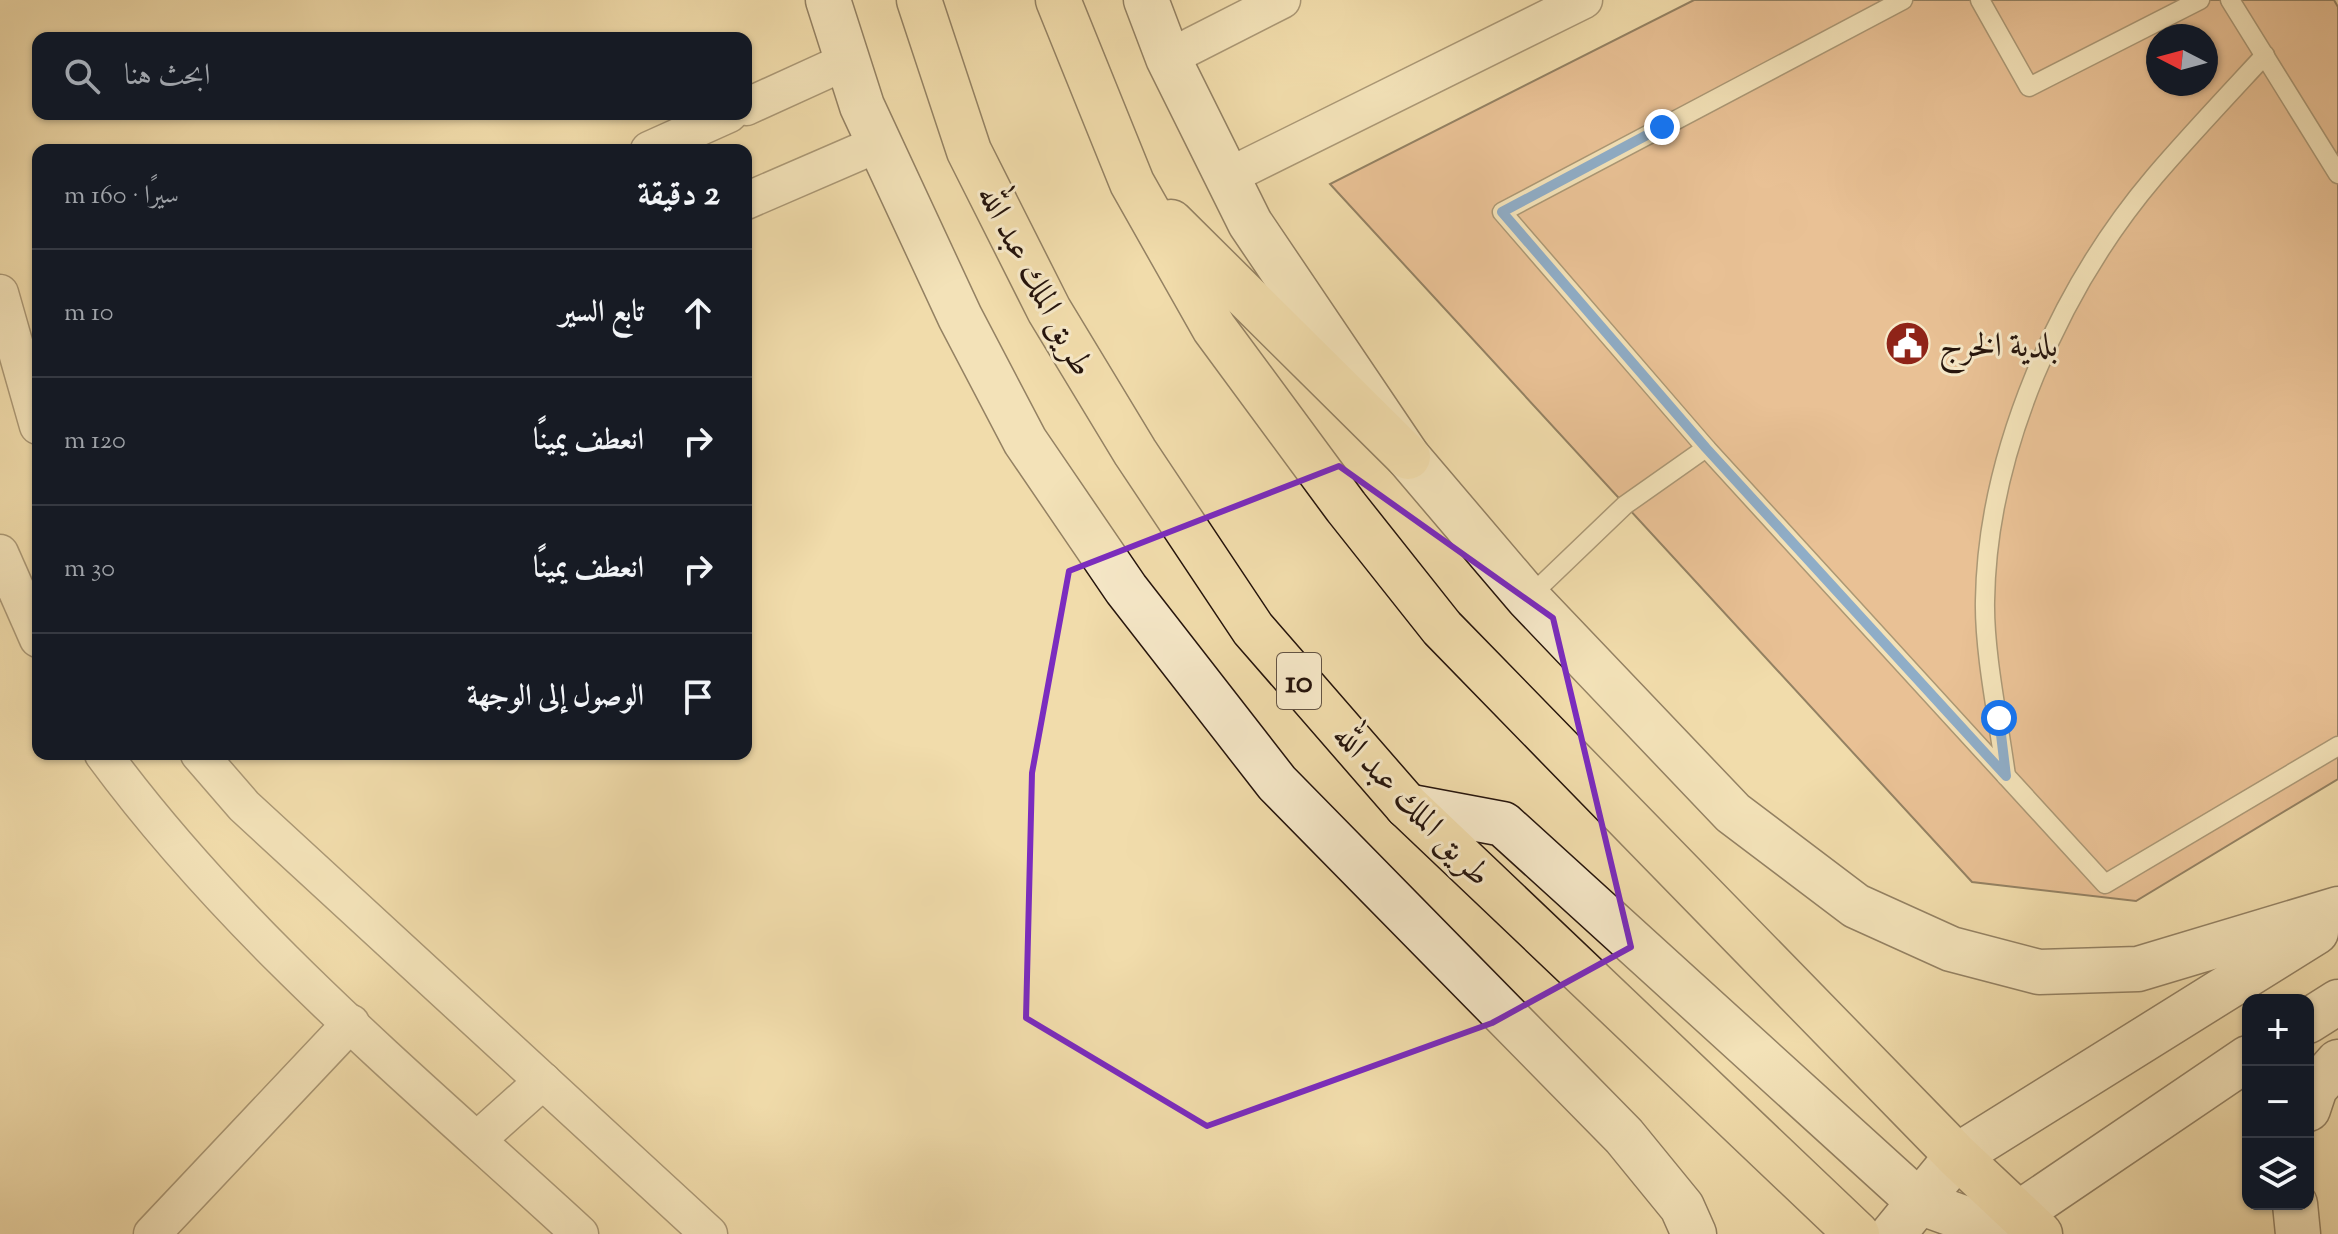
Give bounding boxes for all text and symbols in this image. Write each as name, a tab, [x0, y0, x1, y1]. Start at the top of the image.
north arrow	[2146, 24, 2218, 96]
search box	[32, 32, 752, 120]
icon: search	[60, 54, 104, 98]
text: ابحث هنا	[124, 55, 210, 98]
route end	[1644, 109, 1680, 145]
text: 2 دقيقة	[637, 171, 720, 220]
street label: طريق الملك عبد الله	[963, 175, 1109, 386]
text: سيرًا · 160 m	[64, 178, 179, 215]
icon: ahead	[676, 291, 720, 335]
text: تابع السير	[559, 292, 644, 335]
text: 10 m	[64, 295, 113, 332]
public building icon: بلدية الخرج	[1884, 320, 1932, 368]
place label: بلدية الخرج	[1939, 323, 2058, 374]
icon: right	[676, 419, 720, 463]
text: انعطف يمينًا	[533, 420, 644, 463]
text: 120 m	[64, 423, 126, 460]
icon: right	[676, 547, 720, 591]
text: انعطف يمينًا	[533, 548, 644, 591]
text: 30 m	[64, 551, 115, 588]
road number: 10	[1277, 653, 1321, 709]
icon: arrive	[676, 675, 720, 719]
text: الوصول إلى الوجهة	[467, 676, 644, 719]
route start	[1981, 700, 2017, 736]
street label: طريق الملك عبد الله	[1320, 710, 1505, 899]
map controls	[2242, 994, 2314, 1210]
button: +	[2242, 994, 2314, 1066]
button: −	[2242, 1066, 2314, 1138]
button: layers	[2242, 1138, 2314, 1210]

